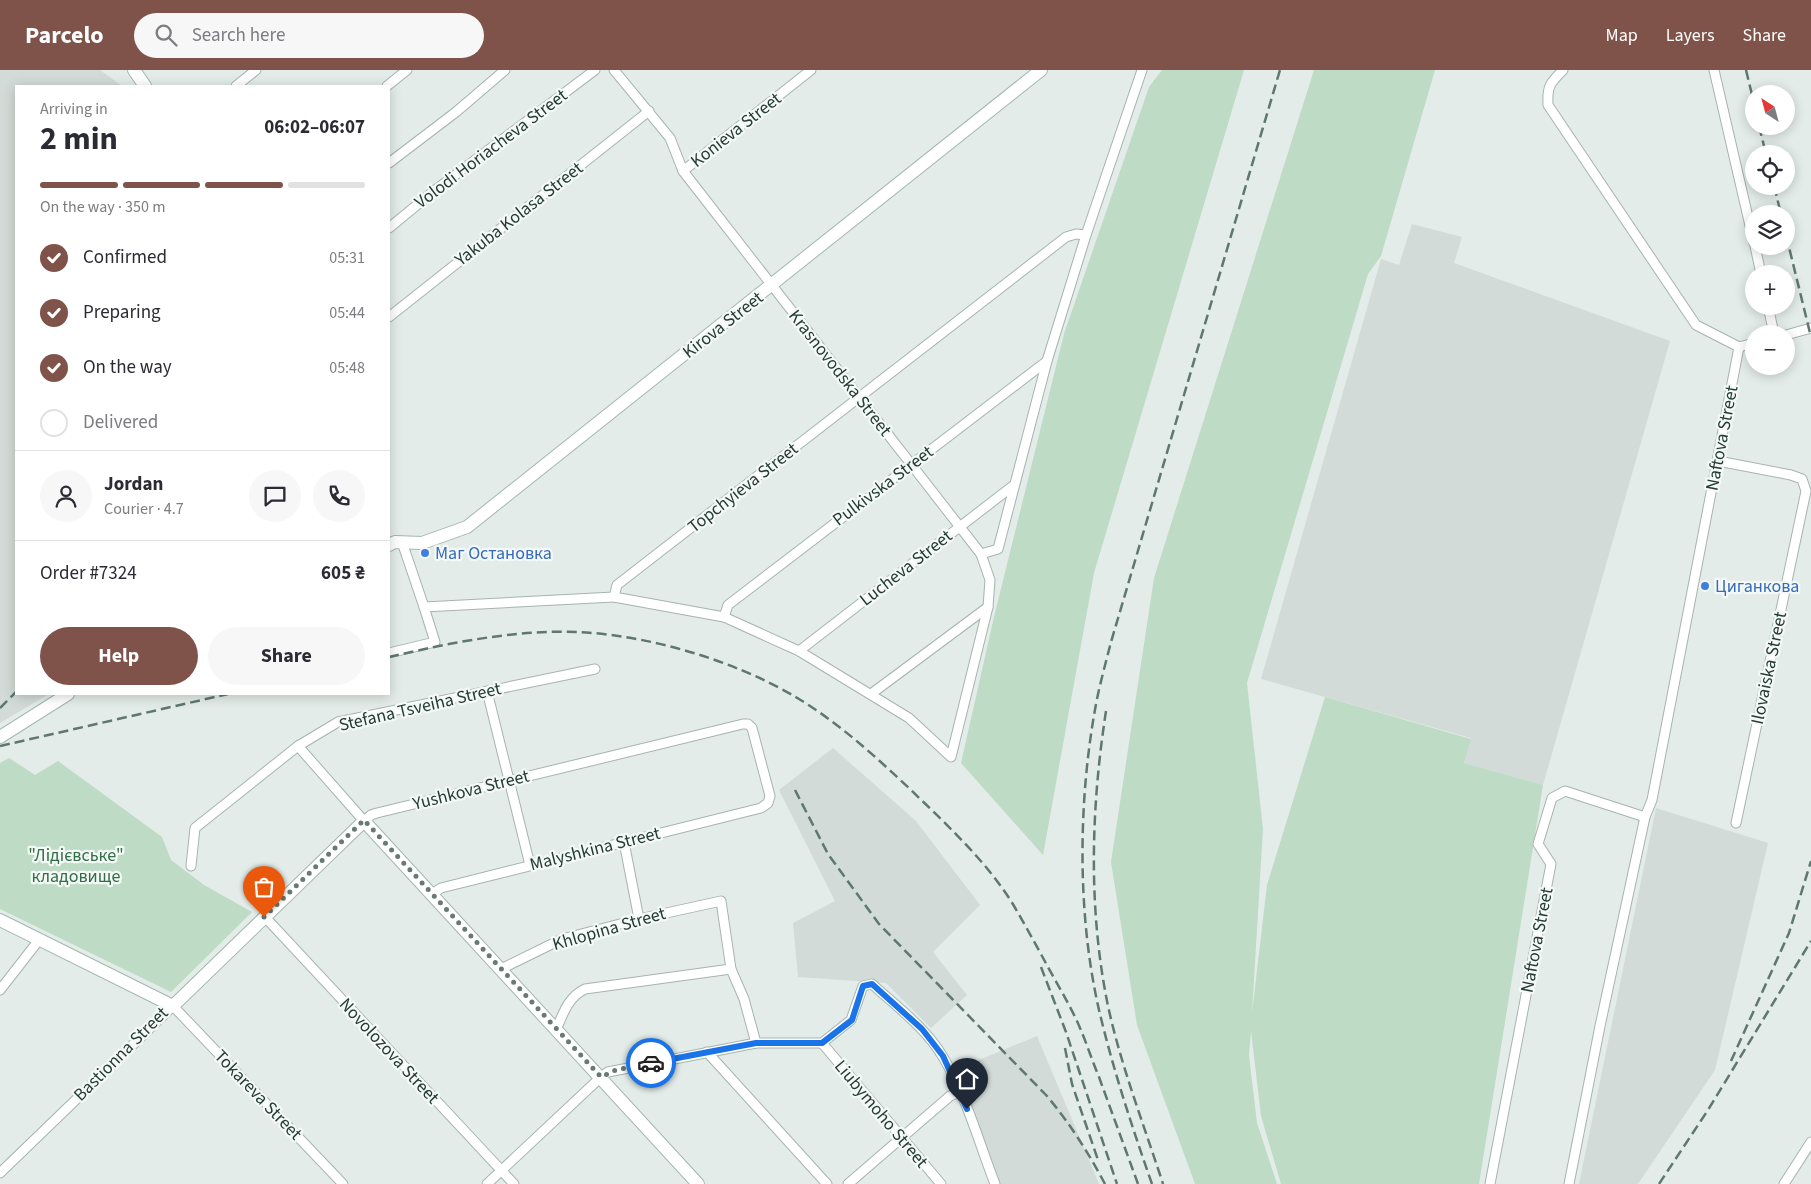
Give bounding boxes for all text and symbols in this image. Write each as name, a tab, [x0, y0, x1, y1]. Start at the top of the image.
search box	[134, 13, 484, 58]
text: Parcelo	[25, 18, 104, 53]
icon: search	[152, 21, 180, 49]
text: Search here	[192, 22, 285, 49]
text: Map	[1606, 23, 1638, 48]
text: Layers	[1666, 23, 1715, 48]
text: Share	[1743, 23, 1786, 48]
street label: Volodi Horiacheva Street	[410, 83, 572, 215]
north arrow	[1745, 85, 1795, 135]
map controls	[1745, 85, 1795, 375]
street label: Konieva Street	[685, 87, 787, 173]
text: Arriving in	[40, 98, 108, 120]
text: 06:02–06:07	[264, 114, 365, 141]
text: 2 min	[40, 116, 118, 162]
button: locate	[1745, 145, 1795, 195]
street label: Yakuba Kolasa Street	[449, 156, 588, 273]
text: On the way · 350 m	[40, 196, 165, 218]
button: layers	[1745, 205, 1795, 255]
icon: check	[40, 244, 68, 272]
text: Confirmed	[83, 244, 167, 271]
text: 05:31	[329, 247, 365, 269]
button: +	[1745, 265, 1795, 315]
street label: Kirova Street	[677, 285, 769, 365]
icon: check	[40, 299, 68, 327]
text: Preparing	[83, 299, 161, 326]
text: 05:44	[329, 302, 365, 324]
street label: Krasnovodska Street	[783, 304, 897, 442]
button: −	[1745, 325, 1795, 375]
icon: check	[40, 354, 68, 382]
text: On the way	[83, 354, 172, 381]
text: 05:48	[329, 357, 365, 379]
street label: Naftova Street	[1700, 383, 1744, 493]
text: Delivered	[83, 409, 158, 436]
street label: Topchyieva Street	[683, 437, 803, 539]
street label: Pulkivska Street	[827, 440, 939, 532]
button: person	[40, 470, 92, 522]
button: chat	[249, 470, 301, 522]
button: phone	[313, 470, 365, 522]
text: Jordan	[104, 471, 163, 498]
text: Courier · 4.7	[104, 498, 184, 520]
street label: Lucheva Street	[854, 524, 958, 612]
place label: Маг Остановка	[435, 541, 552, 566]
marker: Маг Остановка	[419, 547, 431, 559]
text: Order #7324	[40, 560, 137, 587]
text: 605 ₴	[321, 560, 365, 587]
place label: Циганкова	[1715, 574, 1799, 599]
marker: Циганкова	[1699, 580, 1711, 592]
street label: Ilovaiska Street	[1745, 609, 1793, 727]
button: Help	[40, 627, 198, 685]
button: Share	[208, 627, 365, 685]
street label: Stefana Tsveiha Street	[336, 676, 504, 738]
street label: Yushkova Street	[409, 763, 532, 817]
street label: Malyshkina Street	[527, 821, 663, 877]
park label: "Лідієвське" кладовище	[28, 843, 124, 889]
pin	[243, 866, 285, 917]
icon: bag	[250, 873, 278, 901]
street label: Naftova Street	[1515, 885, 1559, 995]
street label: Khlopina Street	[550, 901, 668, 957]
street label: Novolozova Street	[333, 993, 445, 1109]
street label: Bastionna Street	[68, 1001, 174, 1107]
courier	[626, 1038, 676, 1088]
street label: Tokareva Street	[208, 1044, 308, 1146]
icon: car	[637, 1049, 665, 1077]
street label: Liubymoho Street	[828, 1055, 934, 1173]
pin	[946, 1058, 988, 1109]
icon: home	[953, 1065, 981, 1093]

